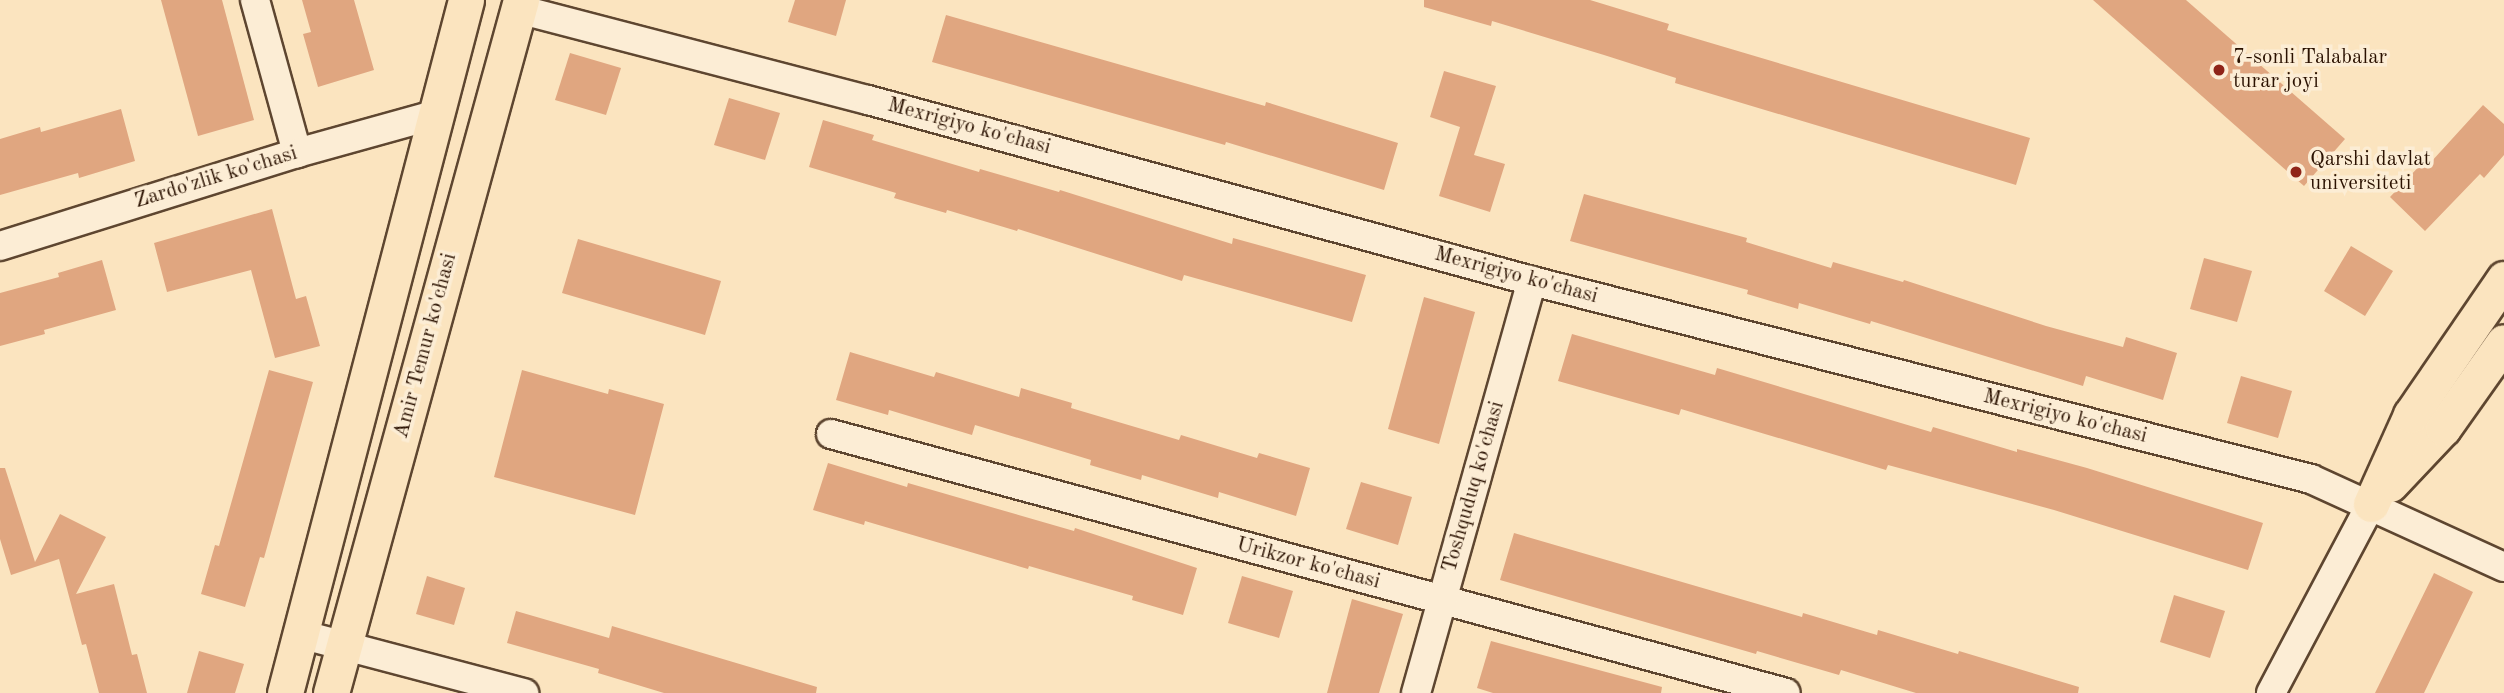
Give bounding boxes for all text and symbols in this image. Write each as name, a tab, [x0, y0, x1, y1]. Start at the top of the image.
place label: 7-sonli Talabalar turar joyi	[2233, 45, 2387, 95]
marker: 7-sonli Talabalar turar joyi	[2211, 62, 2227, 78]
street label: Mexrigiyo ko'chasi	[885, 93, 1053, 161]
street label: Zardo'zlik ko'chasi	[132, 141, 300, 215]
place label: Qarshi davlat universiteti	[2310, 147, 2431, 197]
marker: Qarshi davlat universiteti	[2288, 164, 2304, 180]
street label: Mexrigiyo ko'chasi	[1432, 242, 1600, 310]
street label: Amir Temur ko'chasi	[389, 251, 463, 441]
street label: Mexrigiyo ko'chasi	[1980, 384, 2150, 450]
street label: Toshquduq ko'chasi	[1437, 398, 1511, 576]
street label: Urikzor ko'chasi	[1233, 533, 1383, 595]

